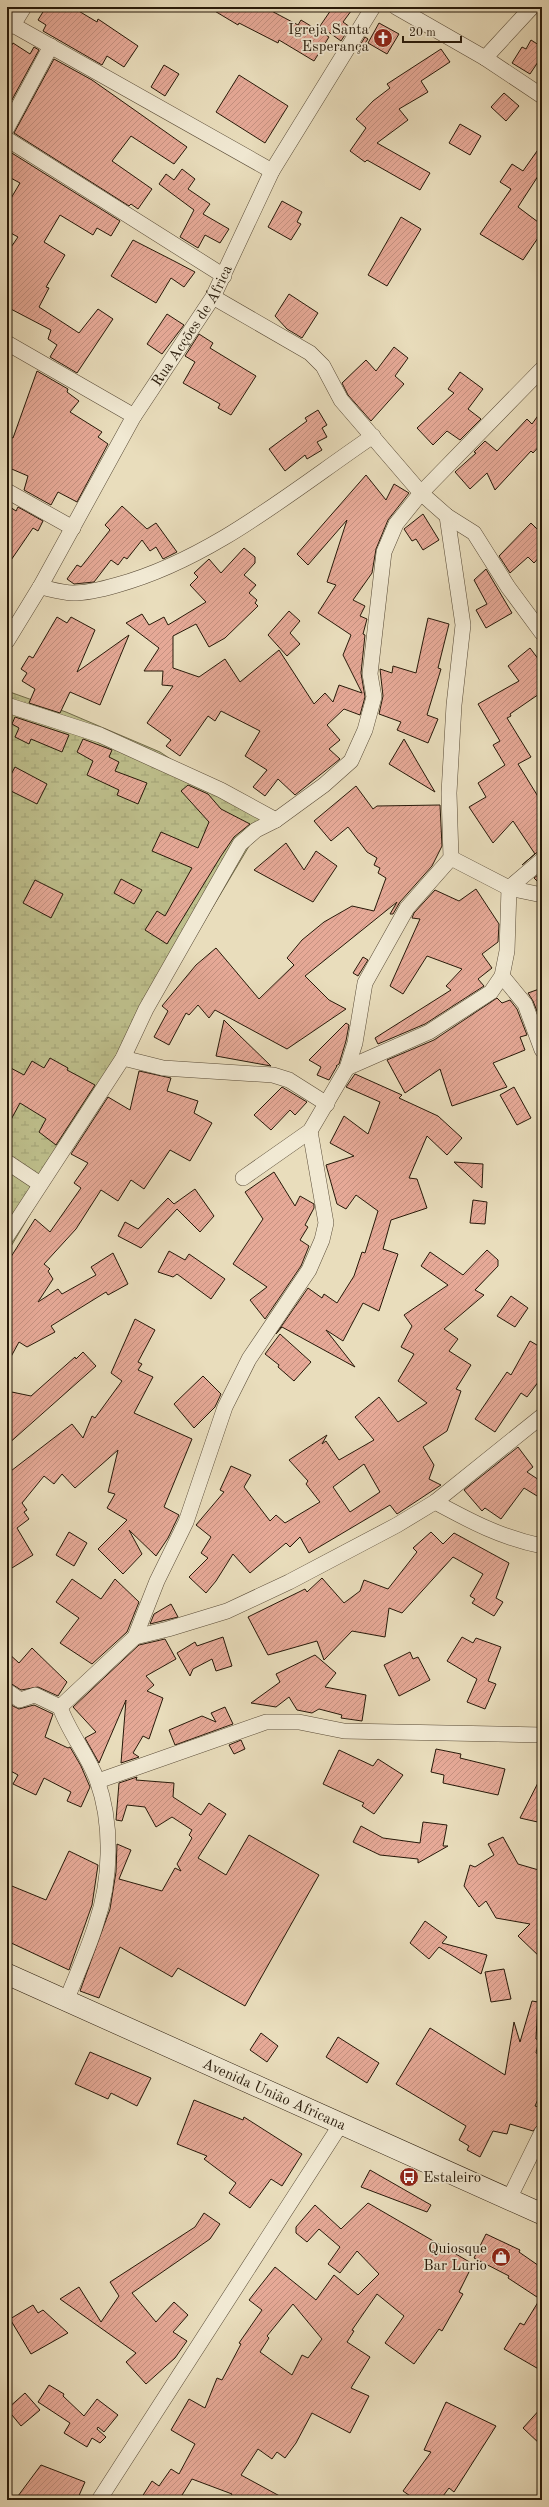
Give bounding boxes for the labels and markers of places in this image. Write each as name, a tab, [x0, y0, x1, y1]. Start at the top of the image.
place label: Igreja Santa Esperança	[288, 23, 370, 55]
church icon: Igreja Santa Esperança	[372, 27, 394, 49]
bus stop icon: Estaleiro	[398, 2166, 420, 2188]
place label: Estaleiro	[423, 2171, 481, 2186]
place label: Quiosque Bar Lurio	[423, 2242, 487, 2274]
shop icon: Quiosque Bar Lurio	[490, 2246, 512, 2268]

